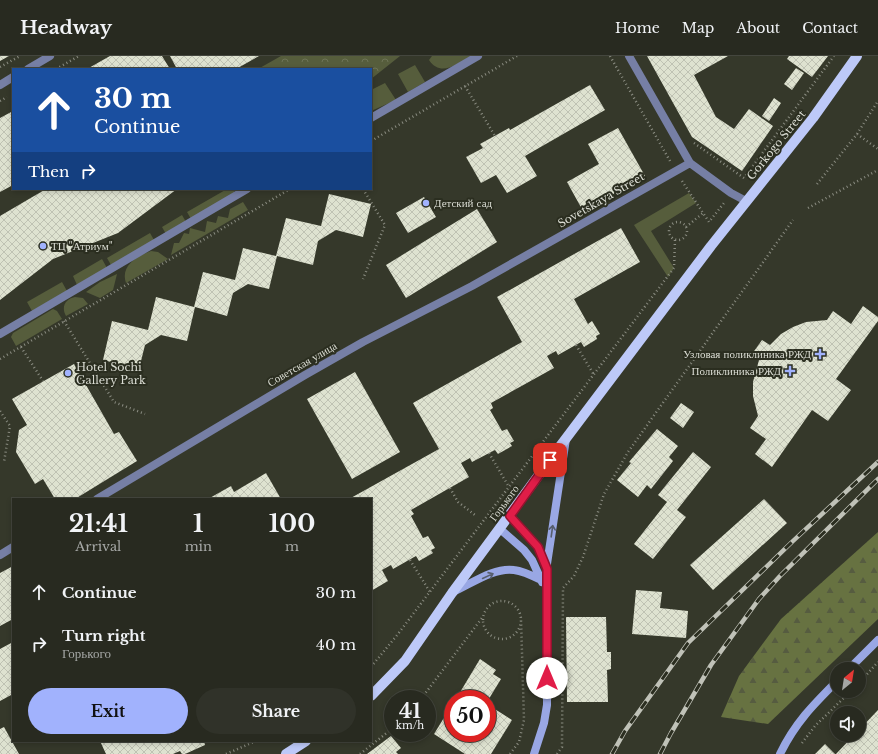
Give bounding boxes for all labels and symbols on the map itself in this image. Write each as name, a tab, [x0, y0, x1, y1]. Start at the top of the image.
street label: Gorkogo Street	[744, 107, 809, 183]
street label: Sovetskaya Street	[555, 169, 648, 231]
place label: Детский сад	[434, 196, 493, 210]
marker: Детский сад	[421, 198, 431, 208]
place label: ТЦ "Атриум"	[51, 239, 113, 253]
marker: ТЦ "Атриум"	[38, 241, 48, 251]
street label: Советская улица	[265, 338, 339, 390]
place label: Узловая поликлиника РЖД	[683, 347, 811, 361]
marker: Узловая поликлиника РЖД	[814, 348, 826, 360]
place label: Hotel Sochi Gallery Park	[76, 360, 146, 387]
place label: Поликлиника РЖД	[692, 364, 781, 378]
marker: Поликлиника РЖД	[784, 365, 796, 377]
marker: Hotel Sochi Gallery Park	[63, 368, 73, 378]
pin	[533, 443, 567, 477]
street label: Горького	[486, 482, 522, 524]
one-way arrow	[548, 524, 556, 537]
one-way arrow	[481, 572, 493, 579]
position arrow	[526, 657, 568, 699]
north arrow	[830, 662, 866, 698]
speed limit sign: 50	[444, 690, 496, 742]

